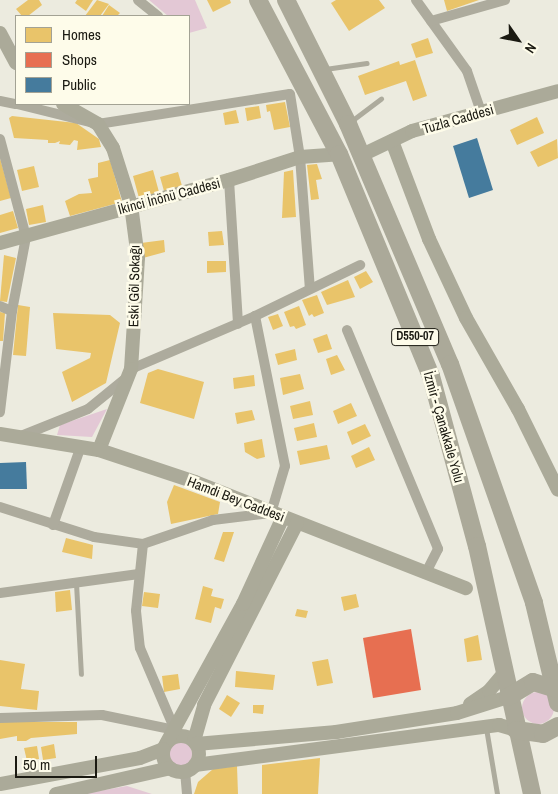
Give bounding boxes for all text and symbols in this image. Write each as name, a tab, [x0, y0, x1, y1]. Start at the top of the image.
legend	[15, 15, 190, 105]
north arrow	[493, 15, 543, 65]
text: Homes	[62, 24, 101, 45]
text: N	[521, 40, 540, 57]
text: Shops	[62, 49, 97, 70]
text: Public	[62, 74, 96, 95]
street label: Tuzla Caddesi	[421, 101, 495, 137]
street label: İkinci İnönü Caddesi	[116, 174, 222, 218]
street label: Eski Göl Sokağı	[125, 245, 143, 327]
road number: D550-07	[390, 328, 440, 347]
street label: İzmir - Çanakkale Yolu	[420, 369, 468, 485]
street label: Hamdi Bey Caddesi	[185, 473, 287, 525]
scale bar	[18, 746, 100, 778]
text: 50 m	[23, 754, 50, 775]

